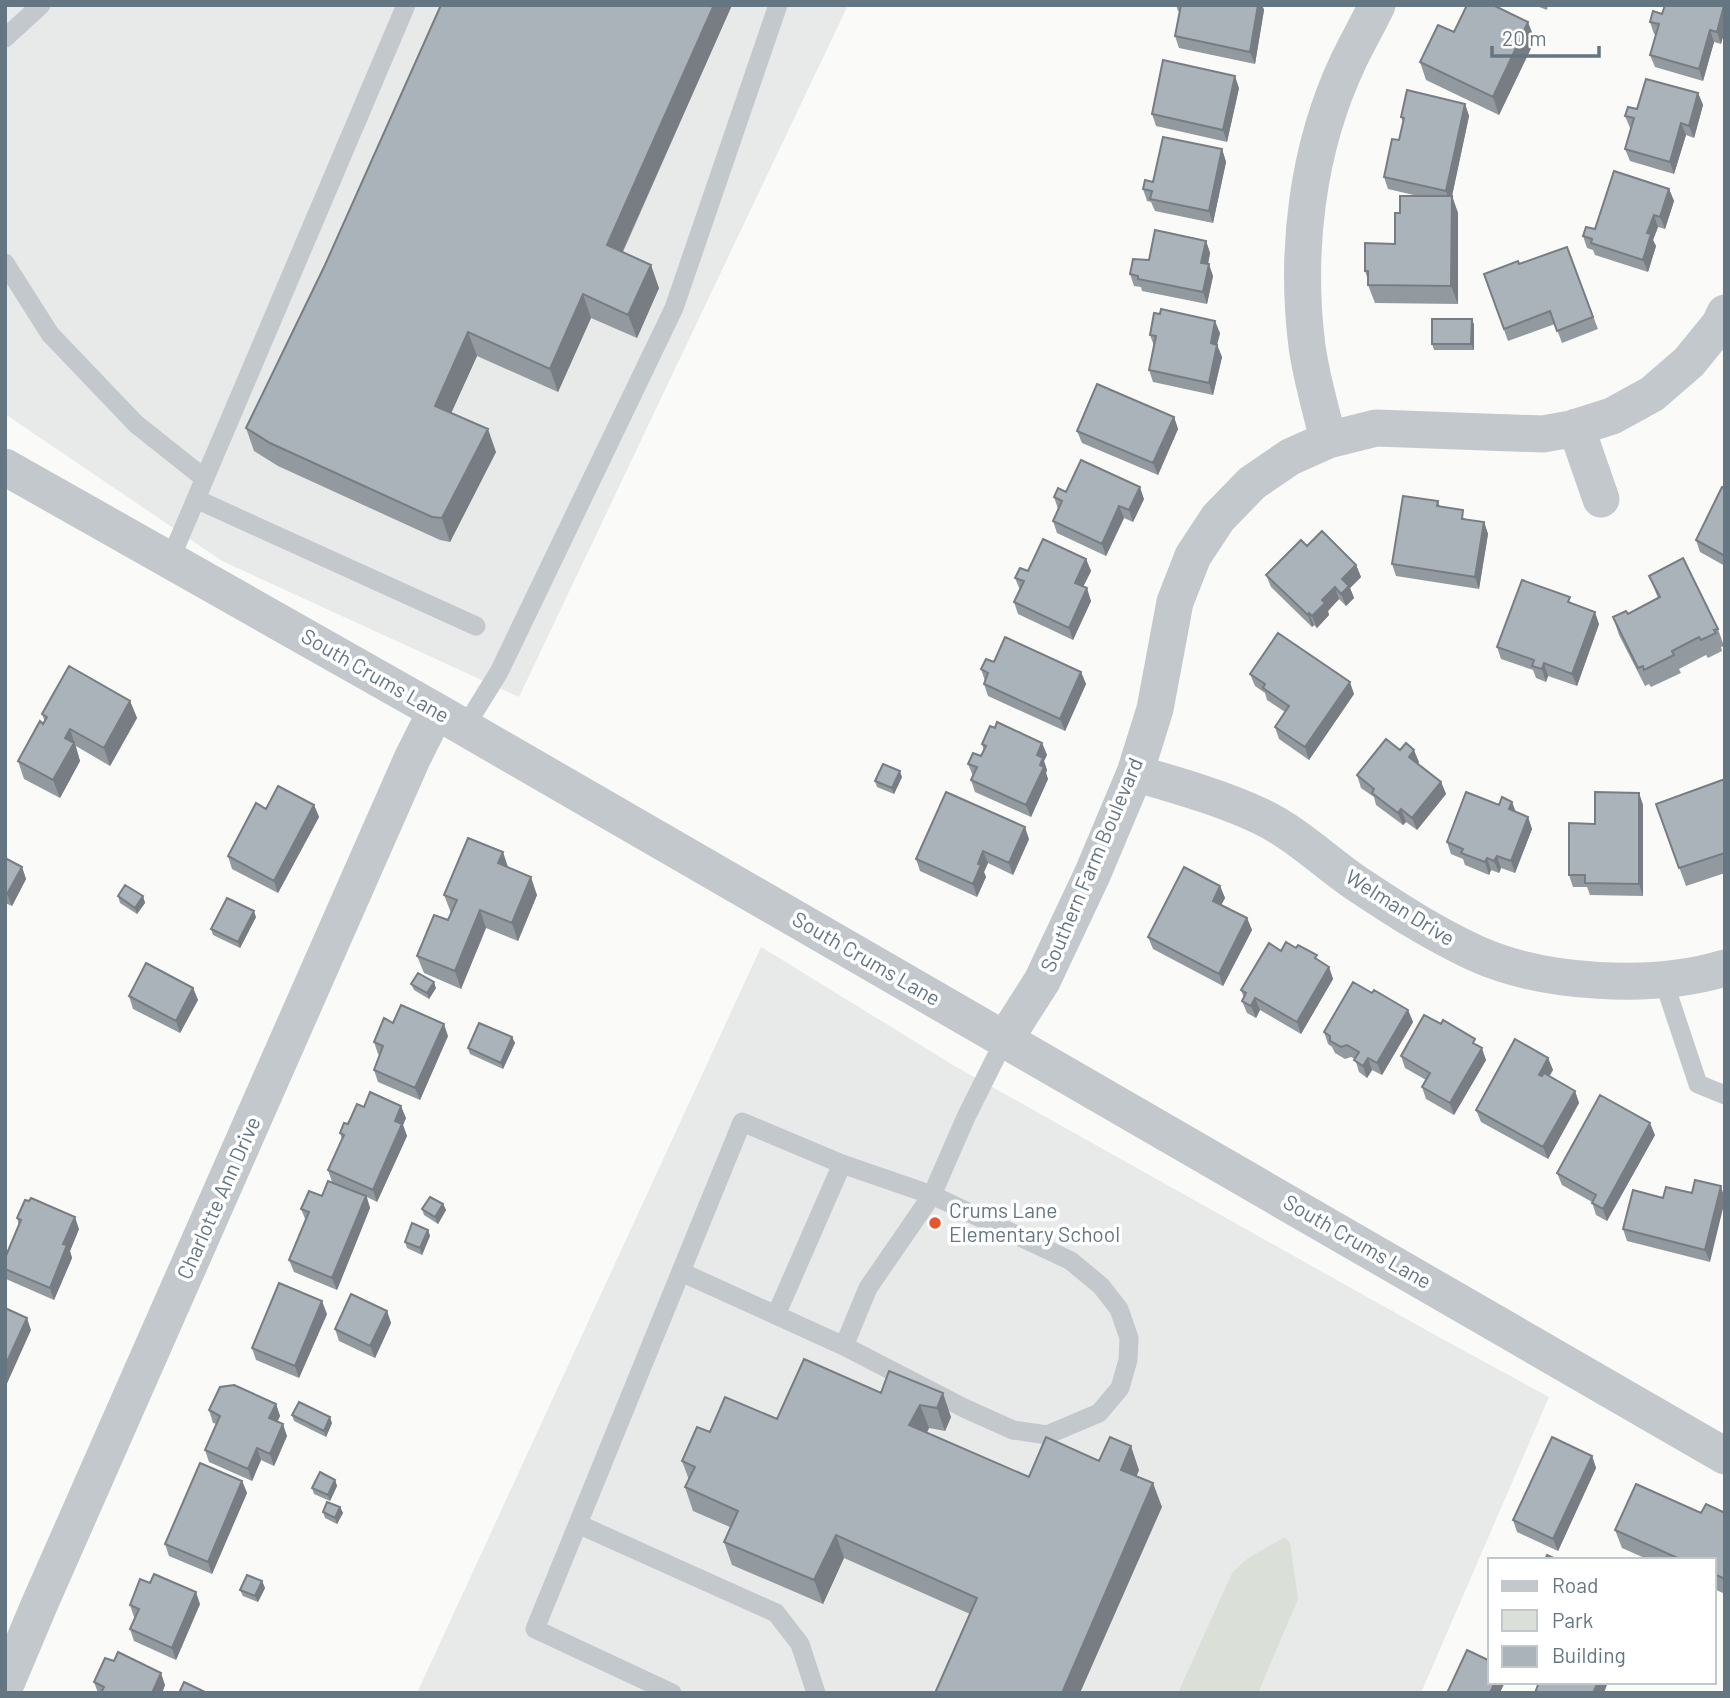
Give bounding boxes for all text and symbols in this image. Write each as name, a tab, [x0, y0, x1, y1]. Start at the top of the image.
scale bar	[1492, 14, 1599, 58]
text: 20 m	[1502, 25, 1547, 50]
street label: South Crums Lane	[297, 622, 454, 727]
street label: Southern Farm Boulevard	[1034, 753, 1147, 975]
street label: Welman Drive	[1342, 863, 1460, 950]
street label: South Crums Lane	[788, 905, 945, 1010]
street label: Charlotte Ann Drive	[171, 1112, 265, 1283]
street label: South Crums Lane	[1279, 1188, 1436, 1293]
place label: Crums Lane Elementary School	[949, 1197, 1120, 1246]
marker: Crums Lane Elementary School	[927, 1215, 943, 1231]
legend	[1488, 1558, 1716, 1684]
text: Road	[1552, 1572, 1598, 1597]
text: Park	[1552, 1607, 1593, 1632]
text: Building	[1552, 1642, 1626, 1667]

